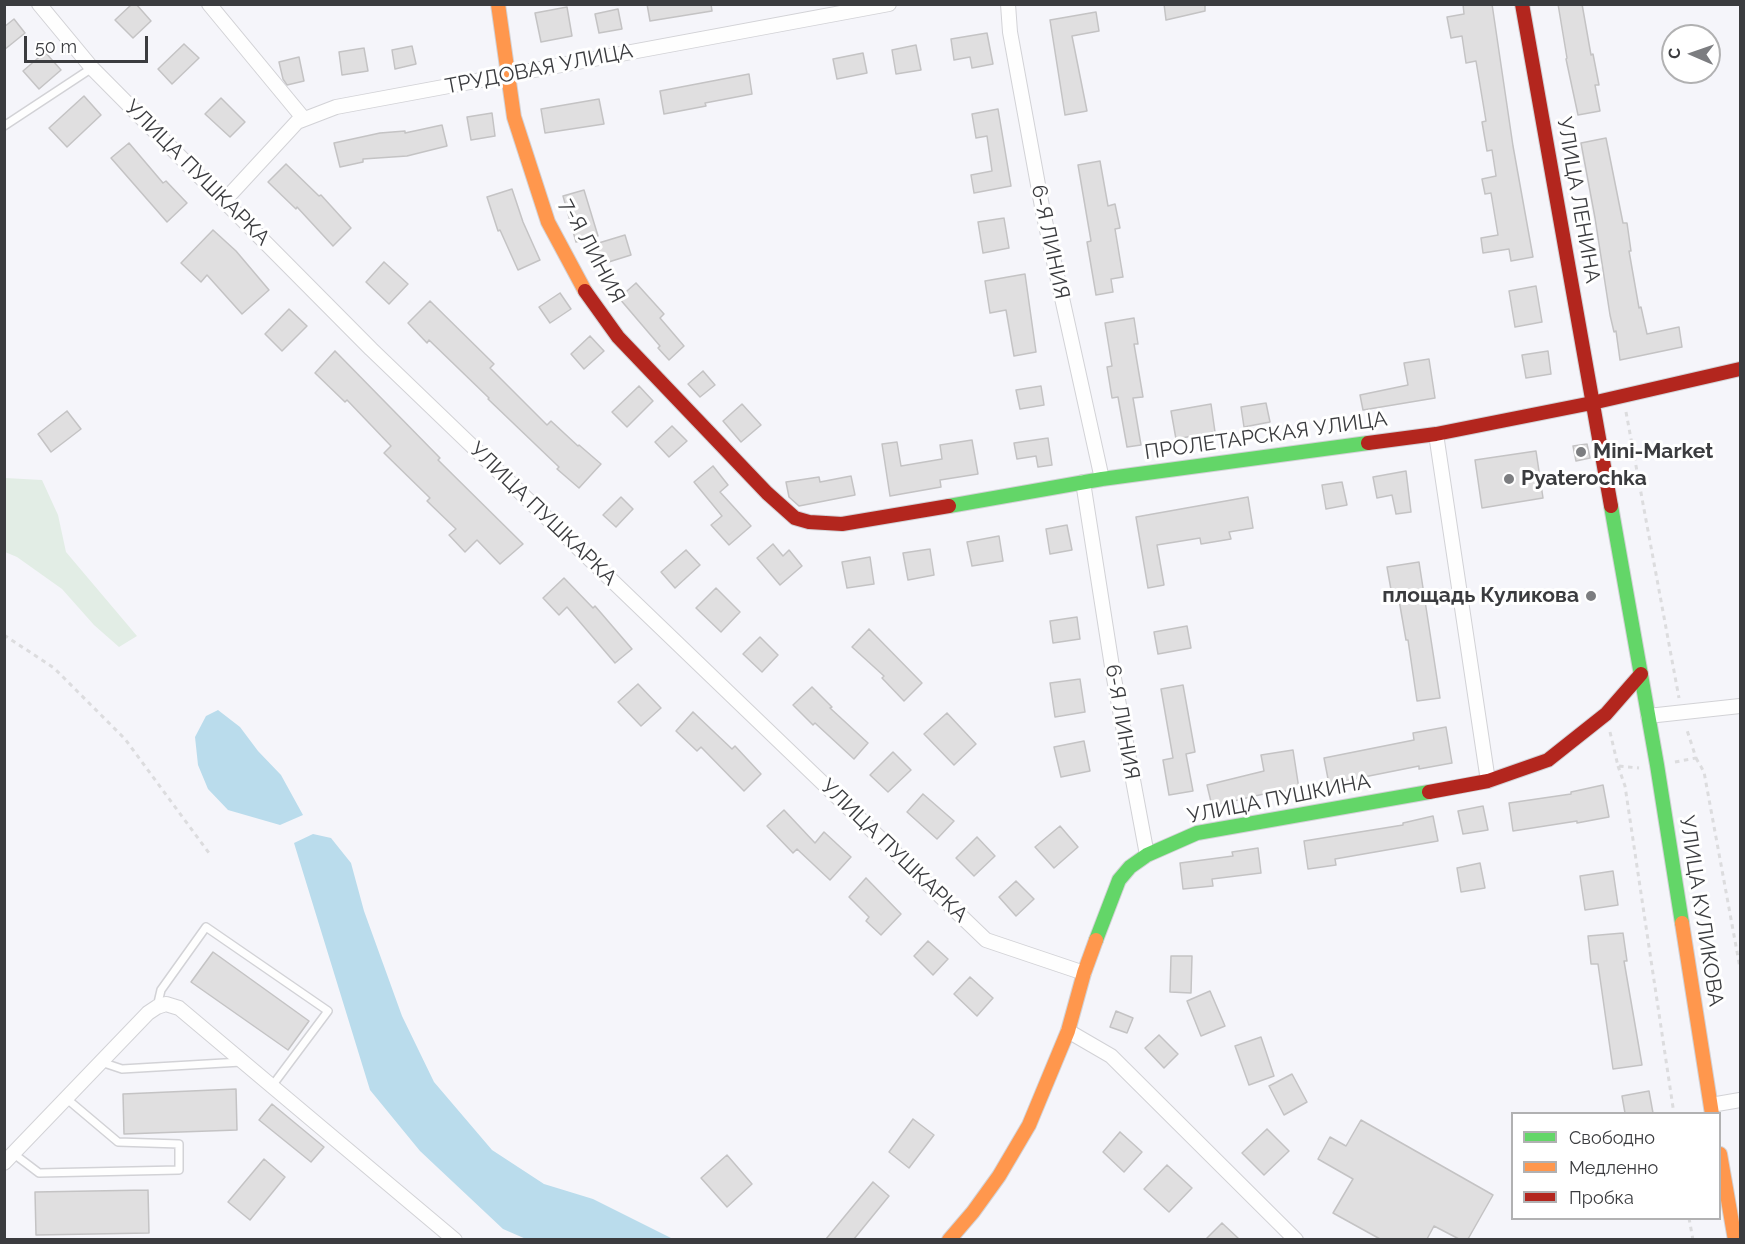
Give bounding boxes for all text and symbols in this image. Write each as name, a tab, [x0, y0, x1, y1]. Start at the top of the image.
scale bar	[27, 24, 152, 62]
north arrow	[1661, 24, 1721, 84]
text: 50 m	[35, 36, 77, 57]
street label: ТРУДОВАЯ УЛИЦА	[443, 38, 635, 100]
text: С	[1665, 48, 1684, 59]
street label: УЛИЦА ПУШКАРКА	[119, 95, 275, 251]
street label: УЛИЦА ЛЕНИНА	[1551, 115, 1605, 285]
street label: 6-Я ЛИНИЯ	[1026, 182, 1074, 302]
street label: 7-Я ЛИНИЯ	[554, 195, 630, 307]
street label: ПРОЛЕТАРСКАЯ УЛИЦА	[1143, 406, 1389, 466]
street label: УЛИЦА ПУШКАРКА	[464, 437, 622, 591]
place label: Mini-Market	[1593, 439, 1713, 465]
marker: Mini-Market	[1574, 445, 1588, 459]
place label: Pyaterochka	[1521, 466, 1647, 492]
marker: Pyaterochka	[1502, 472, 1516, 486]
place label: площадь Куликова	[1382, 583, 1579, 609]
marker: площадь Куликова	[1584, 589, 1598, 603]
street label: 6-Я ЛИНИЯ	[1099, 663, 1145, 781]
street label: УЛИЦА ПУШКИНА	[1185, 769, 1373, 829]
street label: УЛИЦА ПУШКАРКА	[815, 774, 973, 928]
street label: УЛИЦА КУЛИКОВА	[1673, 814, 1729, 1008]
legend	[1511, 1112, 1721, 1220]
text: Свободно	[1569, 1127, 1655, 1148]
text: Медленно	[1569, 1157, 1658, 1178]
text: Пробка	[1569, 1187, 1634, 1208]

